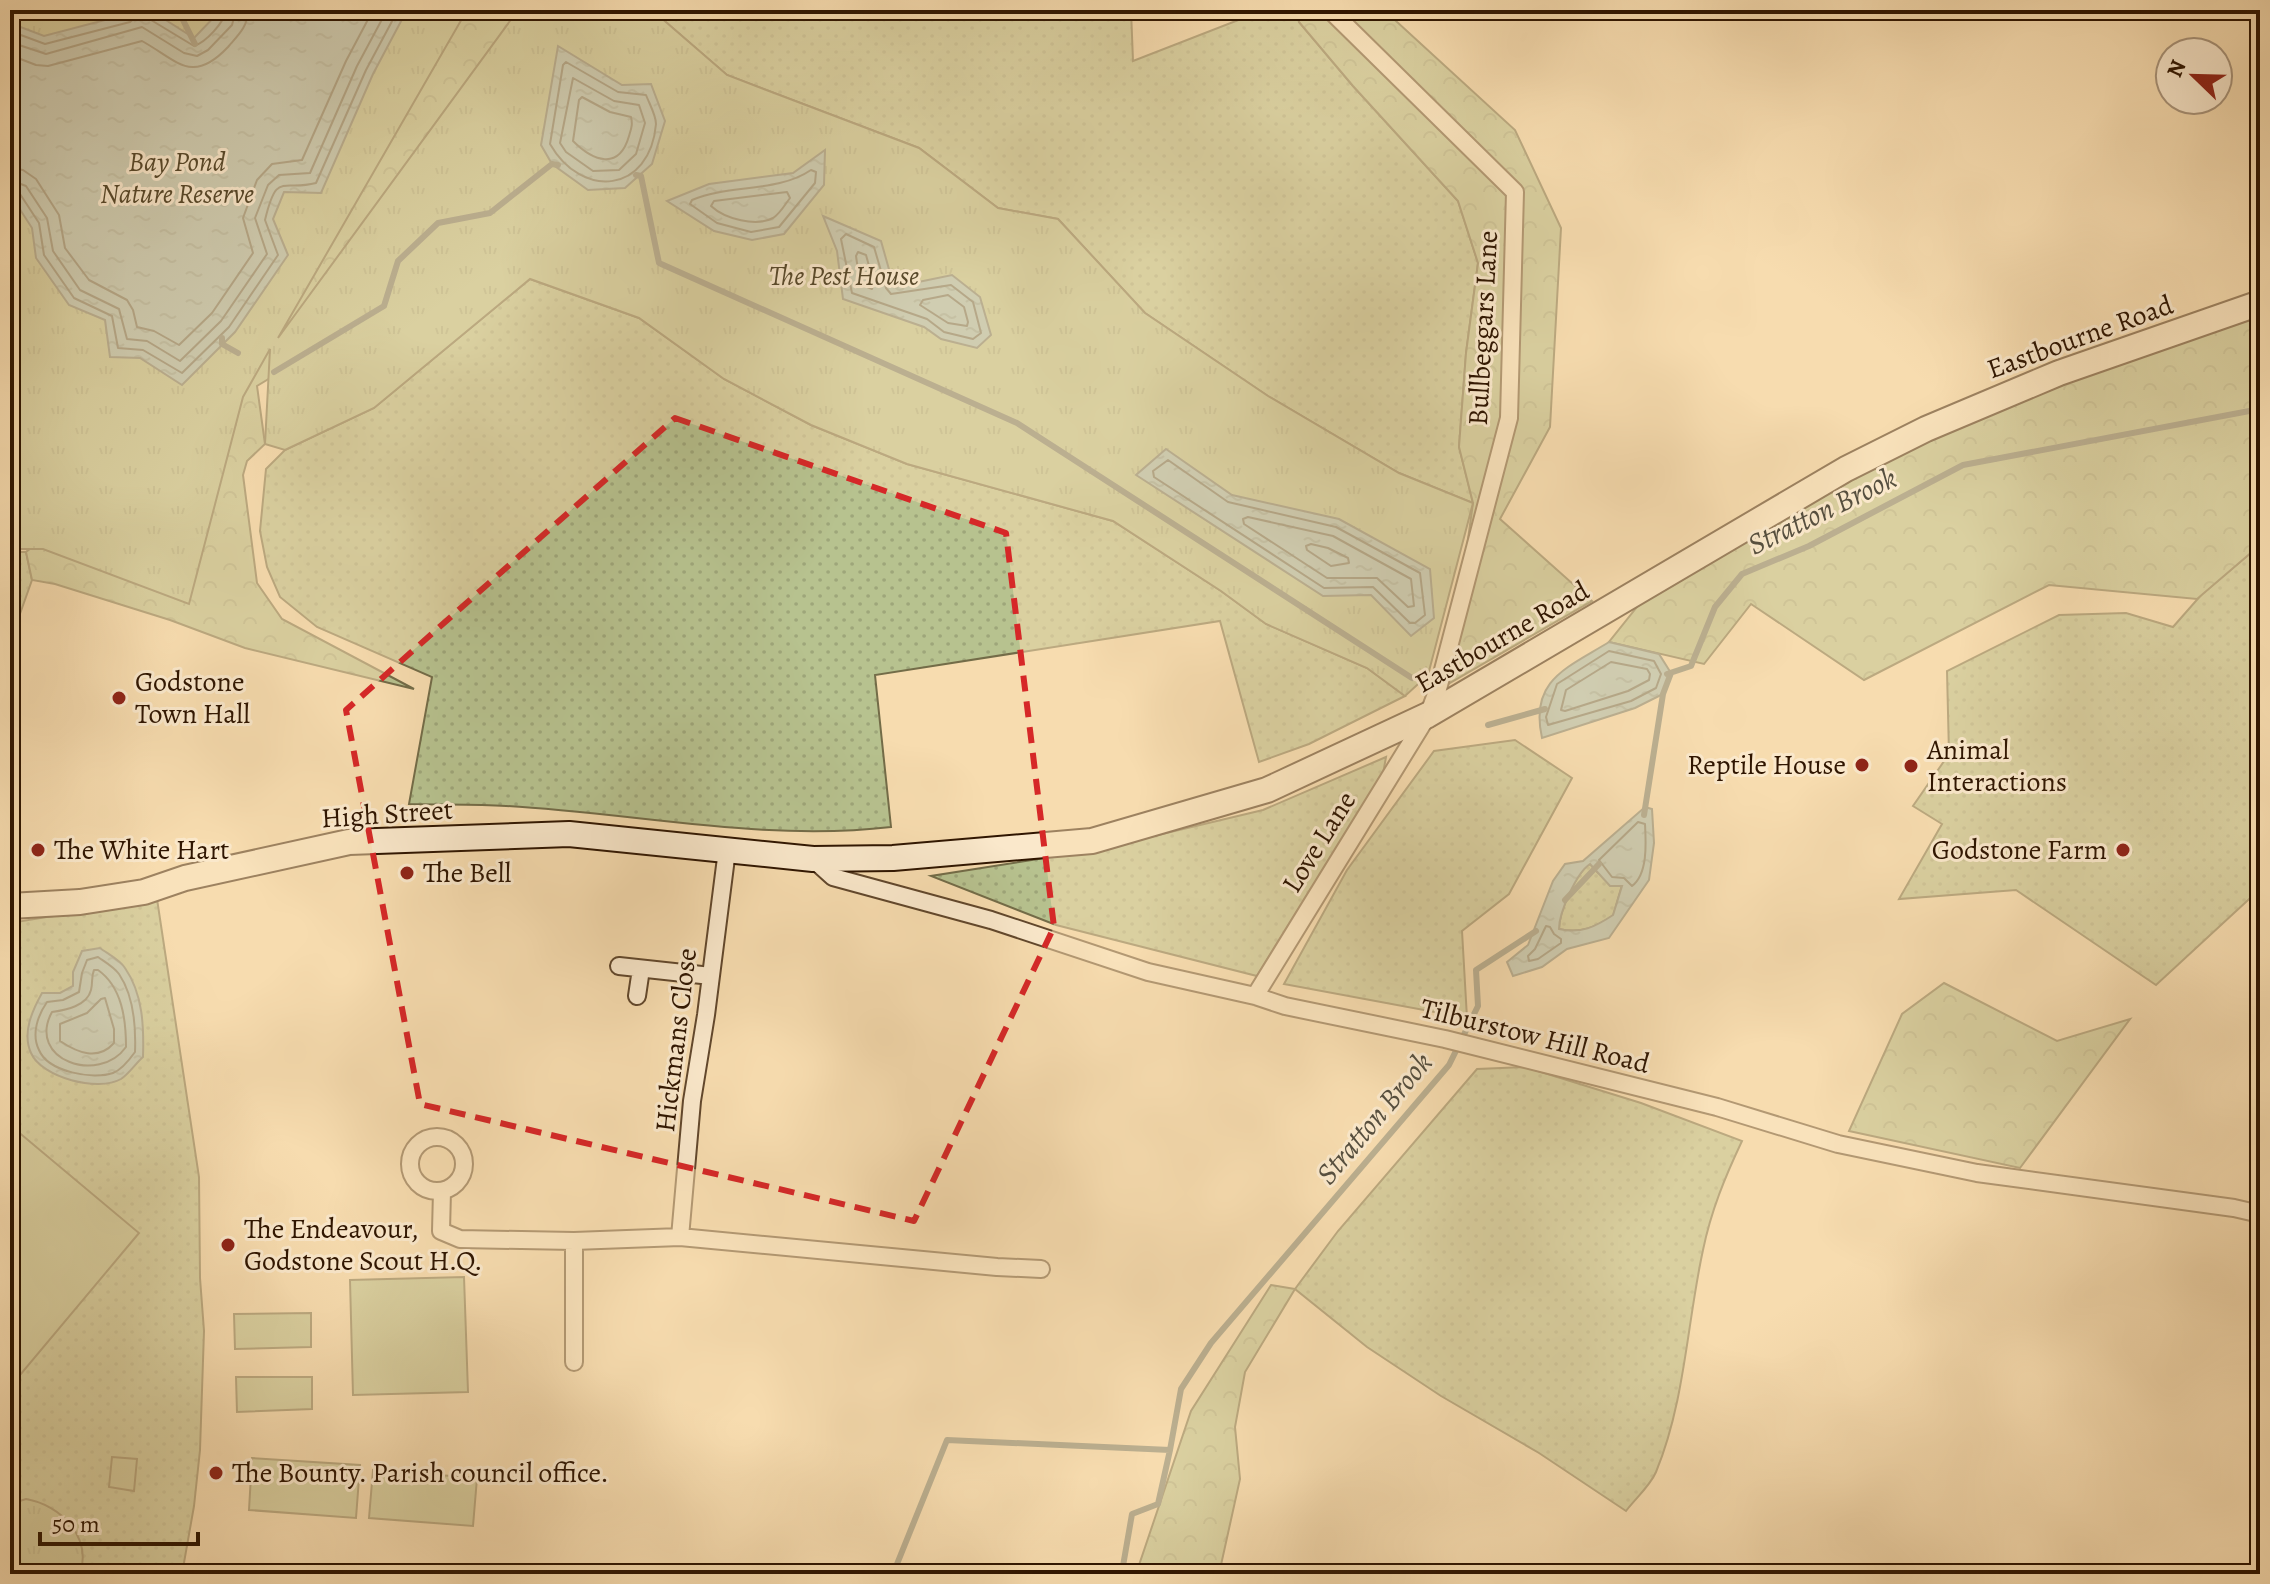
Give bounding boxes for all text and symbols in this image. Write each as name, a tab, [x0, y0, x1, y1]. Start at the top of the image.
north arrow	[2154, 36, 2234, 116]
text: N	[2160, 55, 2193, 82]
park label: Bay Pond Nature Reserve	[100, 143, 254, 213]
street label: Bullbeggars Lane	[1459, 229, 1507, 427]
park label: The Pest House	[769, 257, 919, 295]
street label: Eastbourne Road	[1982, 285, 2179, 388]
water label: Stratton Brook	[1741, 458, 1903, 564]
street label: Eastbourne Road	[1408, 571, 1597, 702]
place label: Godstone Town Hall	[135, 663, 250, 733]
marker: Godstone Town Hall	[110, 689, 128, 707]
place label: Animal Interactions	[1926, 731, 2067, 801]
place label: Reptile House	[1687, 746, 1846, 784]
marker: Reptile House	[1853, 756, 1871, 774]
marker: Animal Interactions	[1902, 757, 1920, 775]
street label: Love Lane	[1273, 784, 1365, 900]
street label: High Street	[320, 790, 454, 838]
place label: The White Hart	[54, 831, 229, 869]
place label: Godstone Farm	[1932, 831, 2107, 869]
marker: The White Hart	[29, 841, 47, 859]
marker: Godstone Farm	[2114, 841, 2132, 859]
place label: The Bell	[423, 854, 512, 892]
marker: The Bell	[398, 864, 416, 882]
street label: Hickmans Close	[646, 946, 706, 1134]
street label: Tilburstow Hill Road	[1416, 989, 1654, 1083]
water label: Stratton Brook	[1307, 1043, 1441, 1193]
place label: The Endeavour, Godstone Scout H.Q.	[244, 1210, 483, 1280]
marker: The Endeavour, Godstone Scout H.Q.	[219, 1236, 237, 1254]
place label: The Bounty. Parish council office.	[232, 1454, 609, 1492]
marker: The Bounty. Parish council office.	[207, 1464, 225, 1482]
scale bar	[40, 1496, 198, 1546]
text: 50 m	[52, 1508, 100, 1540]

